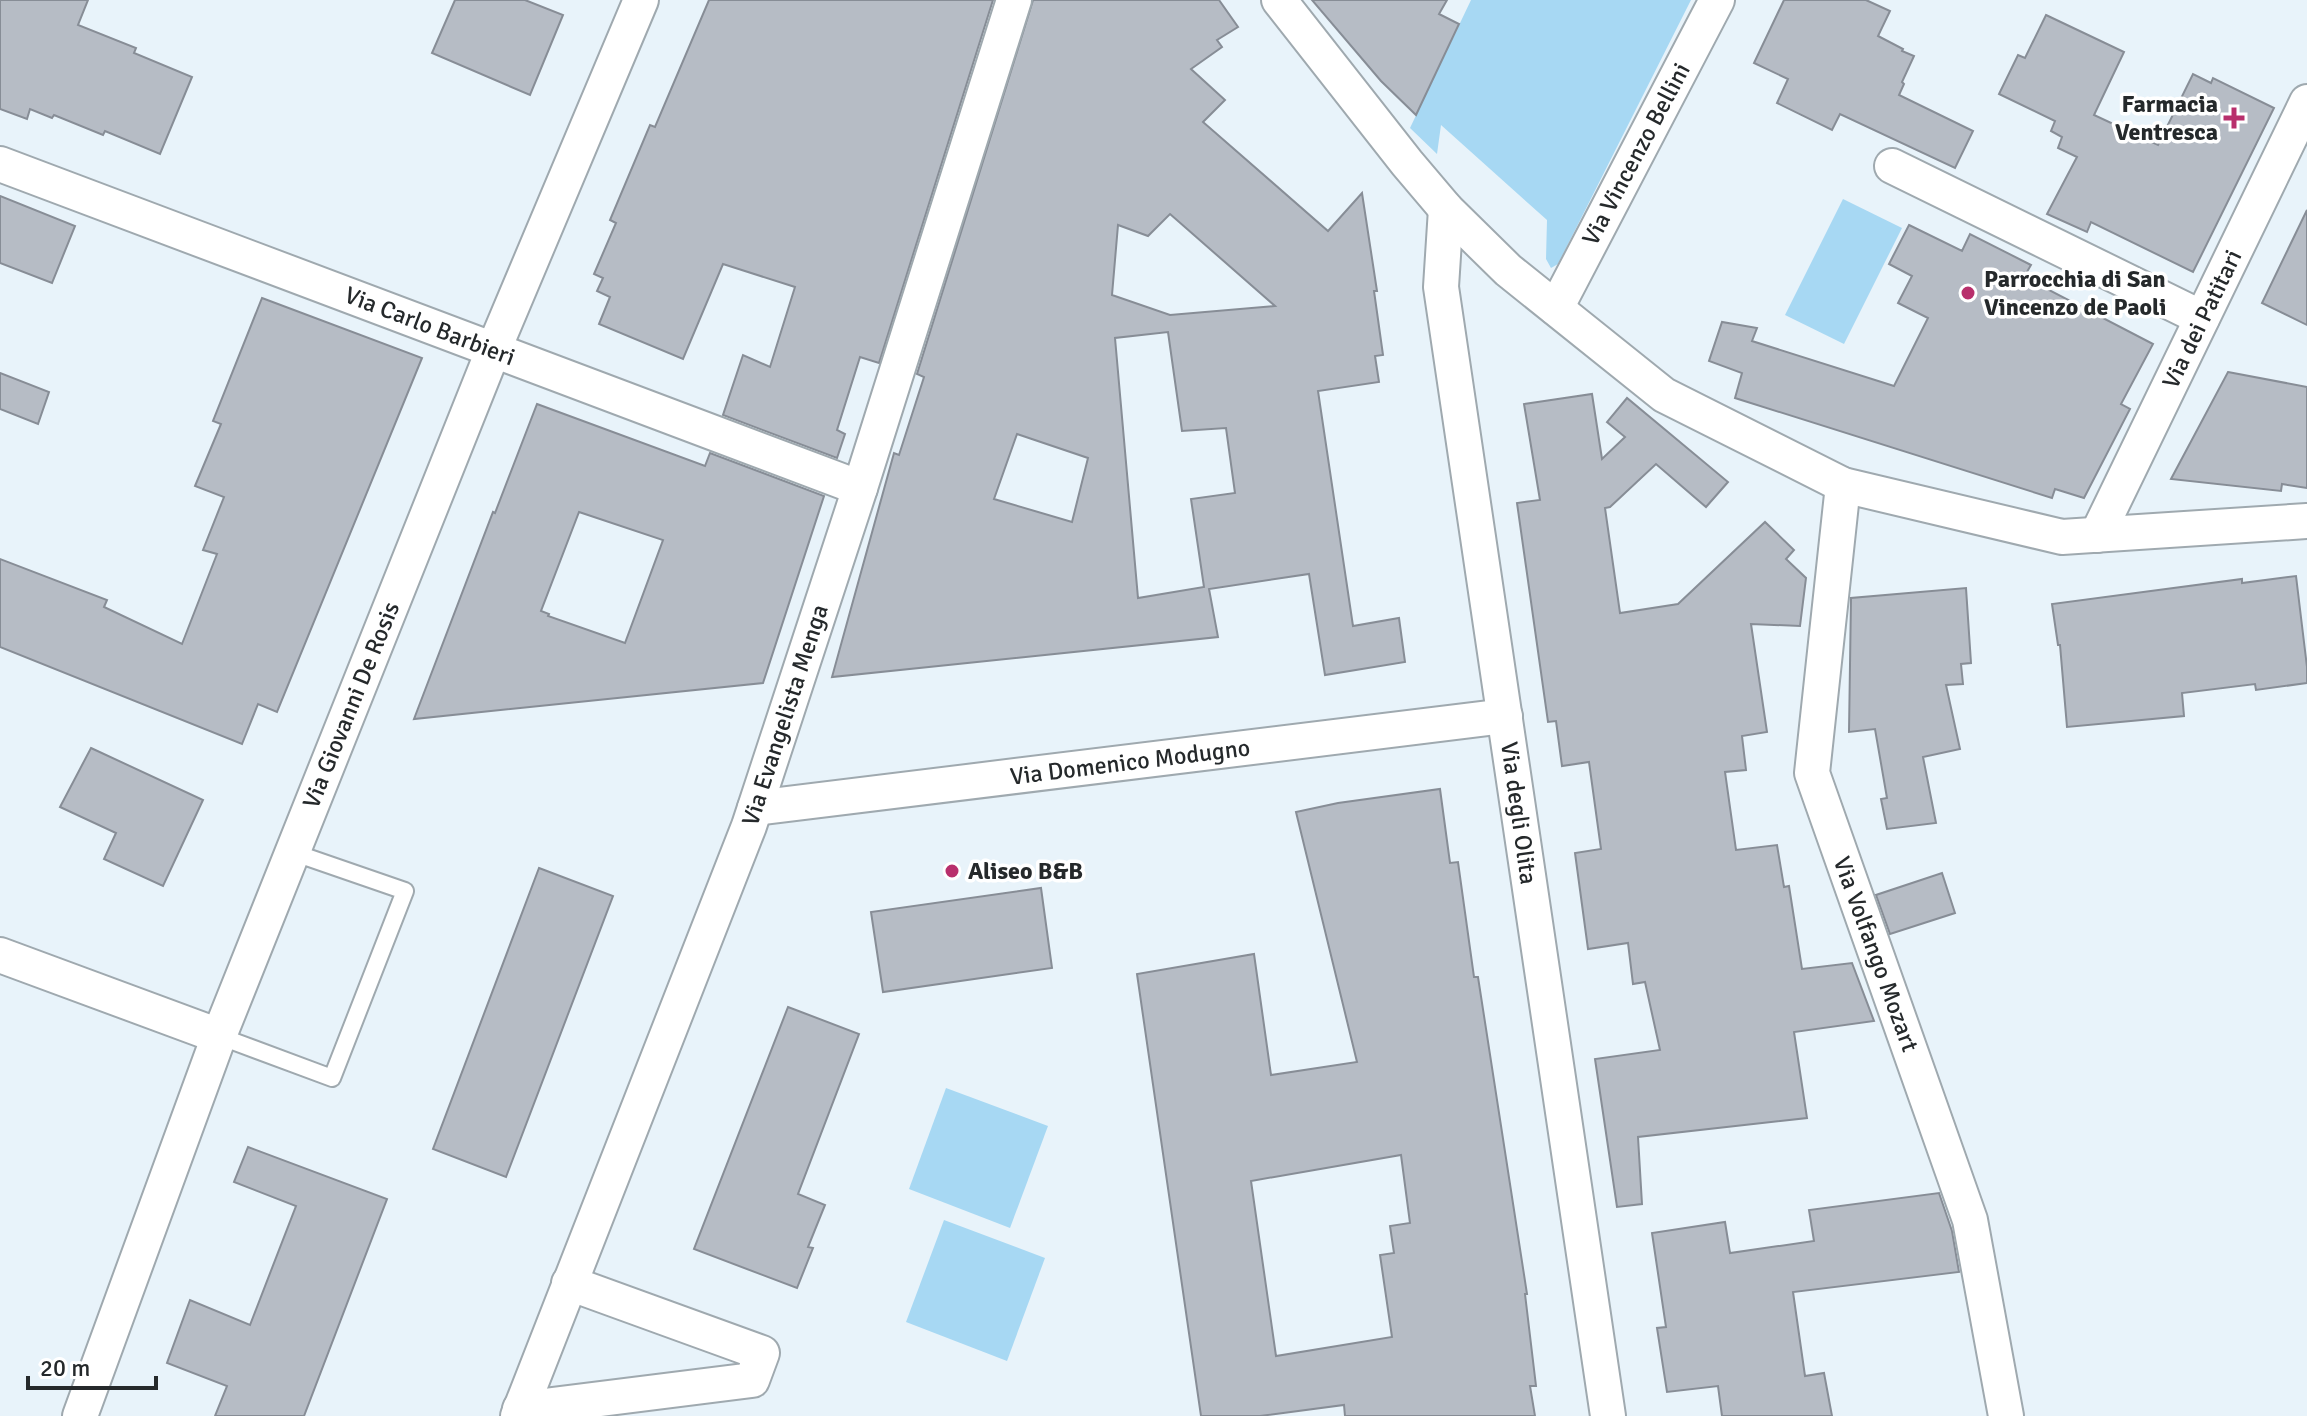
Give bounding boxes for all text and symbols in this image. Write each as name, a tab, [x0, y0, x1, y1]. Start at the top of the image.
street label: Via Vincenzo Bellini	[1575, 58, 1697, 250]
place label: Farmacia Ventresca	[2115, 89, 2218, 147]
marker: Farmacia Ventresca	[2225, 109, 2243, 127]
street label: Via dei Patitari	[2156, 245, 2248, 393]
place label: Parrocchia di San Vincenzo de Paoli	[1984, 264, 2166, 322]
street label: Via Carlo Barbieri	[341, 280, 519, 372]
marker: Parrocchia di San Vincenzo de Paoli	[1959, 284, 1977, 302]
street label: Via Giovanni De Rosis	[296, 597, 406, 813]
street label: Via Evangelista Menga	[735, 601, 835, 829]
street label: Via Domenico Modugno	[1008, 732, 1252, 792]
street label: Via degli Olita	[1494, 740, 1544, 886]
street label: Via Volfango Mozart	[1827, 852, 1925, 1056]
place label: Aliseo B&B	[968, 856, 1083, 886]
marker: Aliseo B&B	[943, 862, 961, 880]
scale bar	[28, 1340, 156, 1390]
text: 20 m	[40, 1353, 90, 1383]

